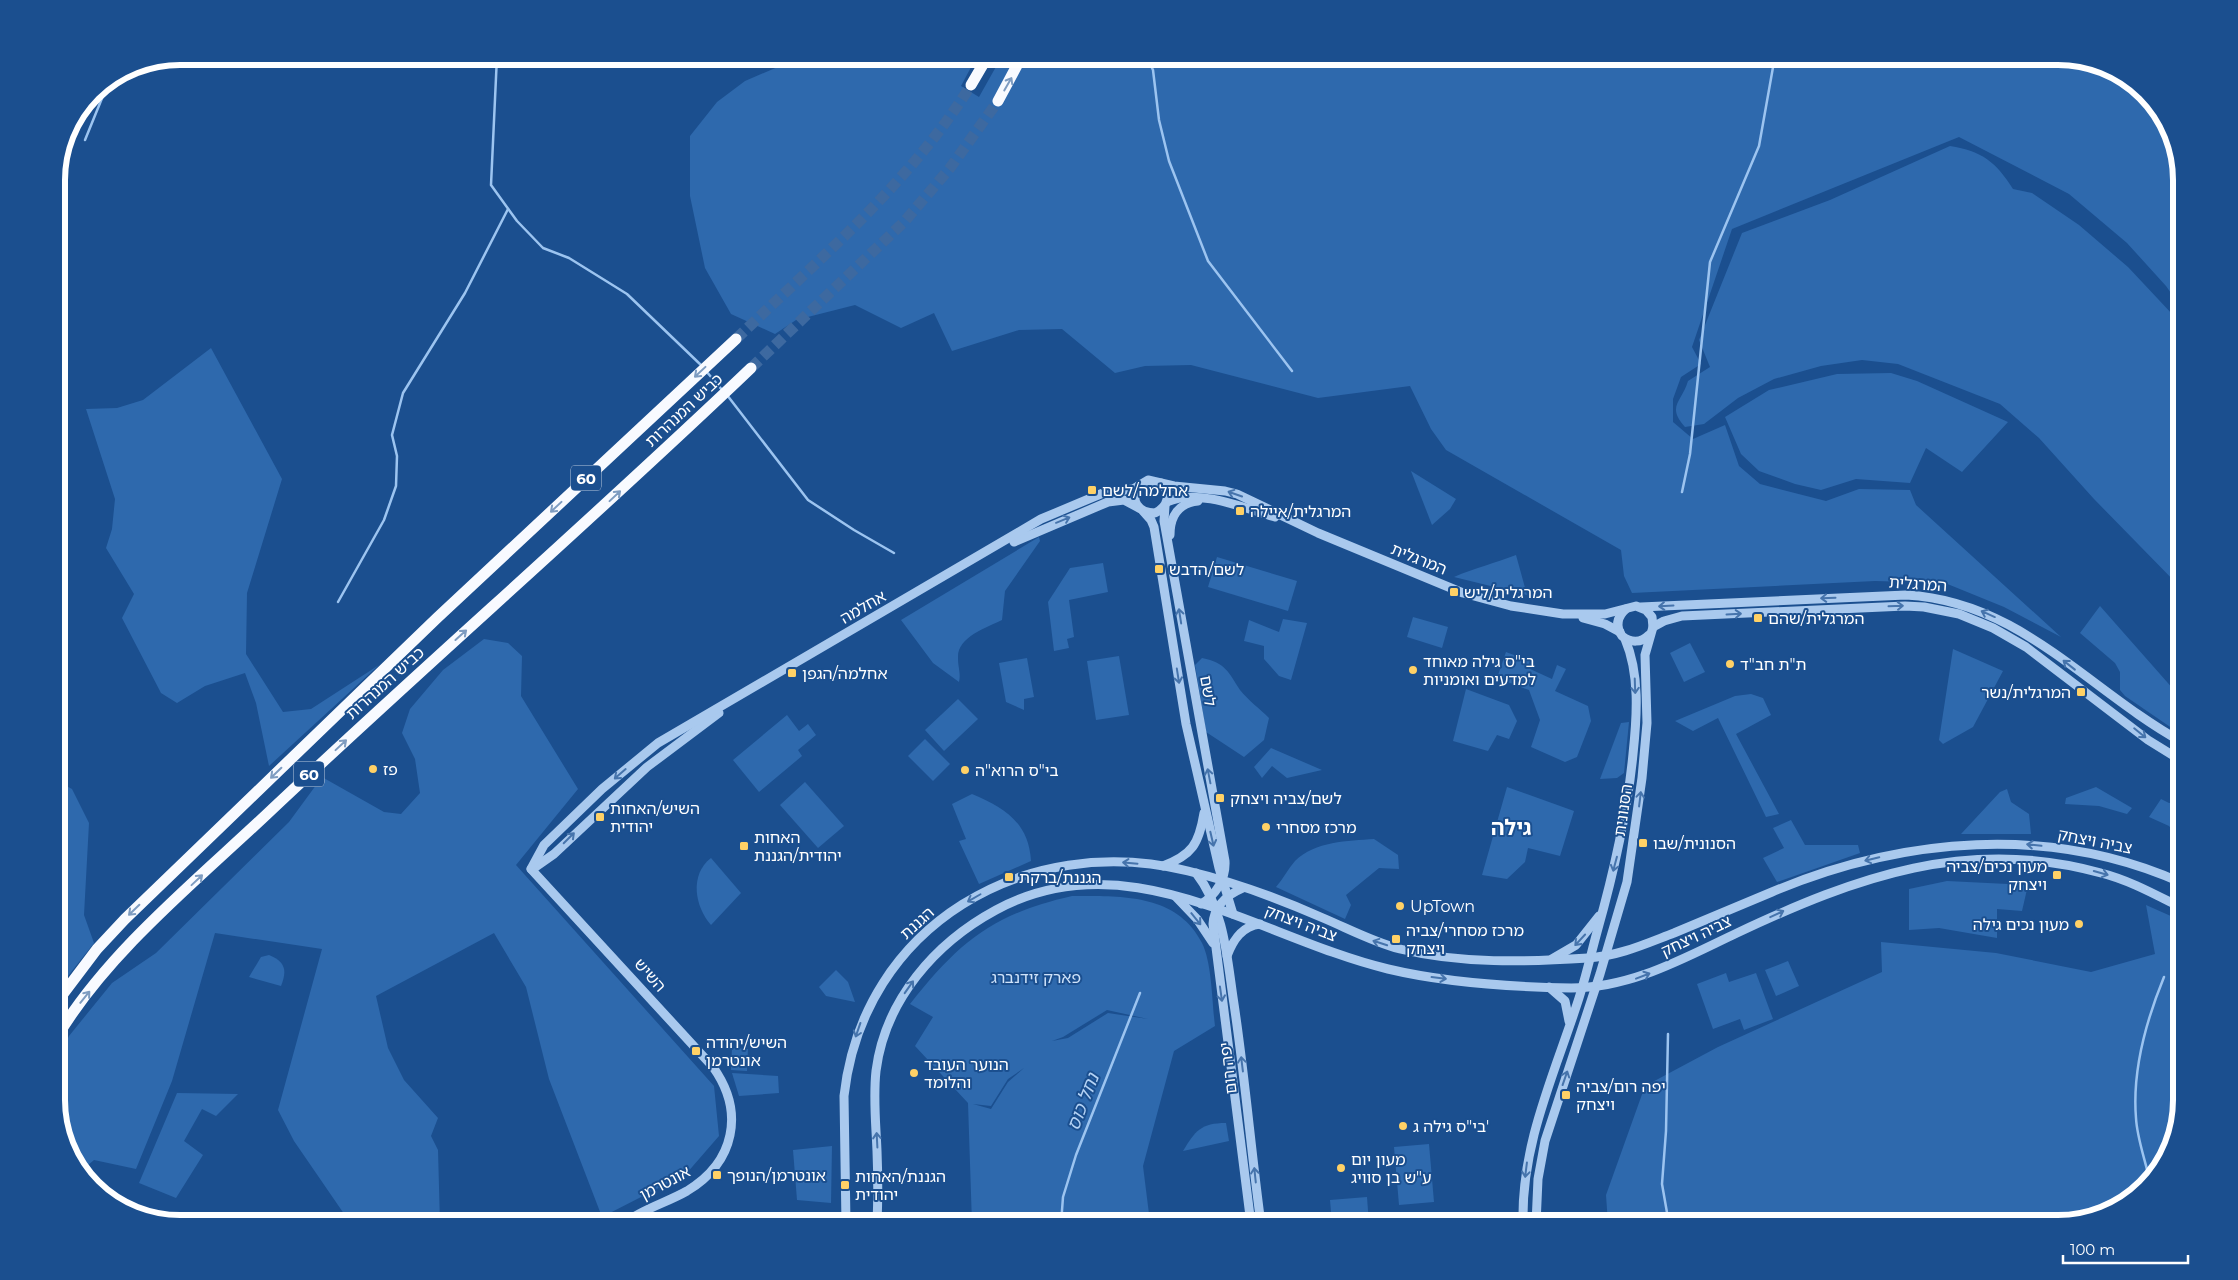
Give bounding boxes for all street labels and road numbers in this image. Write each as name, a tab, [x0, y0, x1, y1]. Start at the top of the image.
street label: כביש המנהרות	[641, 369, 727, 451]
road number: 60	[571, 466, 601, 490]
street label: המרגלית	[1388, 539, 1450, 579]
street label: המרגלית	[1888, 572, 1948, 596]
street label: אחלמה	[837, 586, 889, 628]
street label: כביש המנהרות	[342, 643, 428, 723]
street label: לשם	[1196, 674, 1220, 708]
road number: 60	[294, 762, 324, 786]
street label: הסנונית	[1610, 783, 1636, 837]
street label: צביה ויצחק	[2056, 824, 2134, 858]
street label: צביה ויצחק	[1262, 901, 1340, 945]
street label: הגננת	[896, 903, 938, 943]
street label: צביה ויצחק	[1658, 911, 1734, 961]
street label: השיש	[630, 954, 670, 996]
street label: יפה רום	[1215, 1041, 1241, 1095]
street label: אונטרמן	[636, 1162, 694, 1204]

